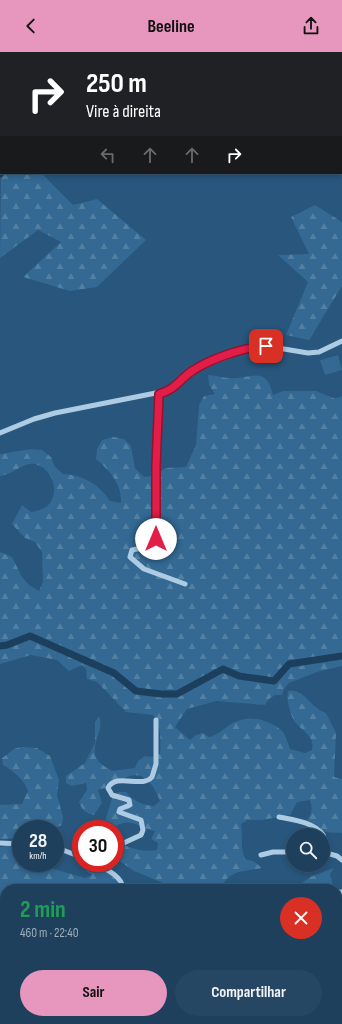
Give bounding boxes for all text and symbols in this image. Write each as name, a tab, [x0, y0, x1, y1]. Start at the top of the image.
icon: back	[20, 15, 42, 37]
icon: share	[300, 15, 322, 37]
text: Beeline	[147, 16, 195, 37]
text: 250 m	[86, 67, 147, 100]
icon: right	[20, 68, 72, 120]
text: Vire à direita	[86, 101, 161, 122]
icon: left	[97, 144, 119, 166]
icon: ahead	[139, 144, 161, 166]
icon: ahead	[181, 144, 203, 166]
icon: right	[223, 144, 245, 166]
pin	[249, 329, 283, 363]
icon: arrive	[255, 335, 277, 357]
position arrow	[135, 518, 177, 560]
speed limit sign: 30	[72, 820, 124, 872]
map controls	[286, 828, 330, 872]
button: search	[286, 828, 330, 872]
text: 28	[29, 829, 47, 853]
text: km/h	[29, 850, 47, 862]
text: 2 min	[20, 895, 66, 924]
button: close	[280, 897, 322, 939]
text: 460 m · 22:40	[20, 925, 78, 941]
button: Sair	[20, 970, 167, 1016]
button: Compartilhar	[175, 970, 322, 1016]

